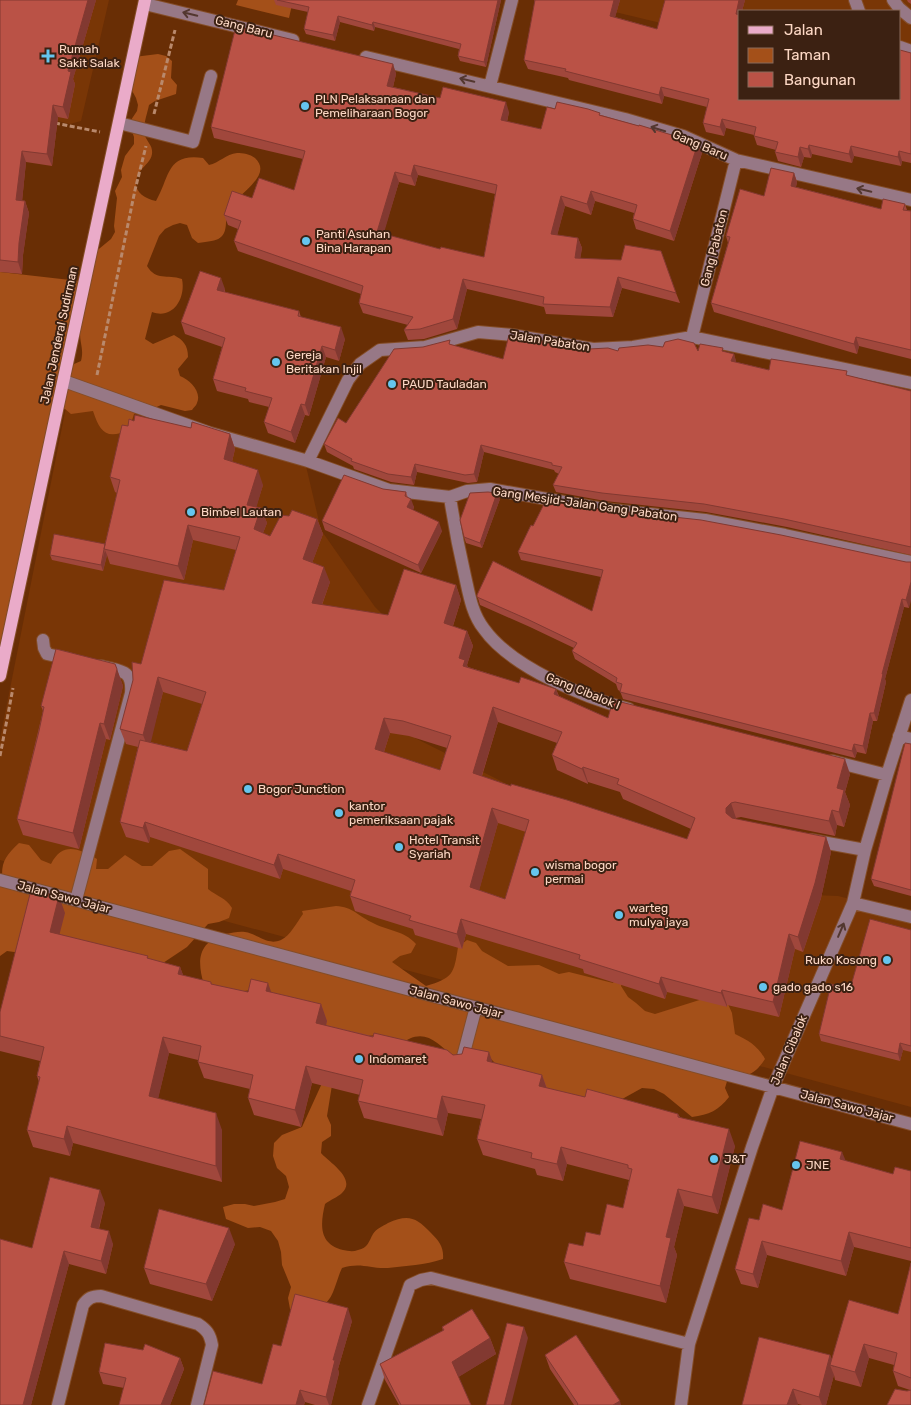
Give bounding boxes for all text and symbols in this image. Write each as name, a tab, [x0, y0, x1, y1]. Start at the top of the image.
one-way arrow	[182, 9, 198, 18]
legend	[738, 10, 901, 100]
street label: Gang Baru	[214, 13, 274, 41]
text: Jalan	[784, 21, 823, 39]
place label: Rumah Sakit Salak	[59, 42, 120, 70]
text: Taman	[784, 46, 830, 64]
marker: Rumah Sakit Salak	[41, 49, 55, 63]
text: Bangunan	[784, 71, 856, 89]
one-way arrow	[459, 75, 475, 84]
place label: PLN Pelaksanaan dan Pemeliharaan Bogor	[315, 92, 435, 120]
marker: PLN Pelaksanaan dan Pemeliharaan Bogor	[299, 100, 311, 112]
one-way arrow	[651, 123, 667, 133]
street label: Gang Baru	[670, 127, 730, 163]
one-way arrow	[856, 184, 872, 194]
street label: Gang Pabaton	[698, 208, 730, 288]
place label: Panti Asuhan Bina Harapan	[316, 227, 391, 255]
marker: Panti Asuhan Bina Harapan	[300, 235, 312, 247]
street label: Jalan Jenderal Sudirman	[38, 265, 80, 405]
street label: Jalan Pabaton	[509, 328, 591, 354]
place label: Gereja Beritakan Injil	[286, 348, 362, 376]
marker: Gereja Beritakan Injil	[270, 356, 282, 368]
place label: PAUD Tauladan	[402, 377, 487, 391]
marker: PAUD Tauladan	[386, 378, 398, 390]
street label: Gang Mesjid-Jalan Gang Pabaton	[492, 484, 678, 524]
place label: Bimbel Lautan	[201, 505, 282, 519]
marker: Bimbel Lautan	[185, 506, 197, 518]
street label: Gang Cibalok I	[544, 670, 622, 712]
place label: Bogor Junction	[258, 782, 345, 796]
marker: Bogor Junction	[242, 783, 254, 795]
place label: kantor pemeriksaan pajak	[349, 799, 454, 827]
marker: kantor pemeriksaan pajak	[333, 807, 345, 819]
place label: Hotel Transit Syariah	[409, 833, 480, 861]
marker: Hotel Transit Syariah	[393, 841, 405, 853]
place label: wisma bogor permai	[545, 858, 617, 886]
marker: wisma bogor permai	[529, 866, 541, 878]
street label: Jalan Sawo Jajar	[16, 878, 113, 916]
place label: warteg mulya jaya	[629, 901, 688, 929]
marker: warteg mulya jaya	[613, 909, 625, 921]
one-way arrow	[837, 923, 846, 938]
place label: Ruko Kosong	[805, 953, 877, 967]
marker: Ruko Kosong	[881, 954, 893, 966]
place label: gado gado s16	[773, 980, 853, 994]
marker: gado gado s16	[757, 981, 769, 993]
street label: Jalan Sawo Jajar	[408, 983, 505, 1021]
street label: Jalan Cibalok	[768, 1012, 810, 1087]
place label: Indomaret	[369, 1052, 427, 1066]
marker: Indomaret	[353, 1053, 365, 1065]
street label: Jalan Sawo Jajar	[799, 1087, 896, 1125]
place label: J&T	[724, 1152, 746, 1166]
marker: J&T	[708, 1153, 720, 1165]
place label: JNE	[806, 1158, 829, 1172]
marker: JNE	[790, 1159, 802, 1171]

